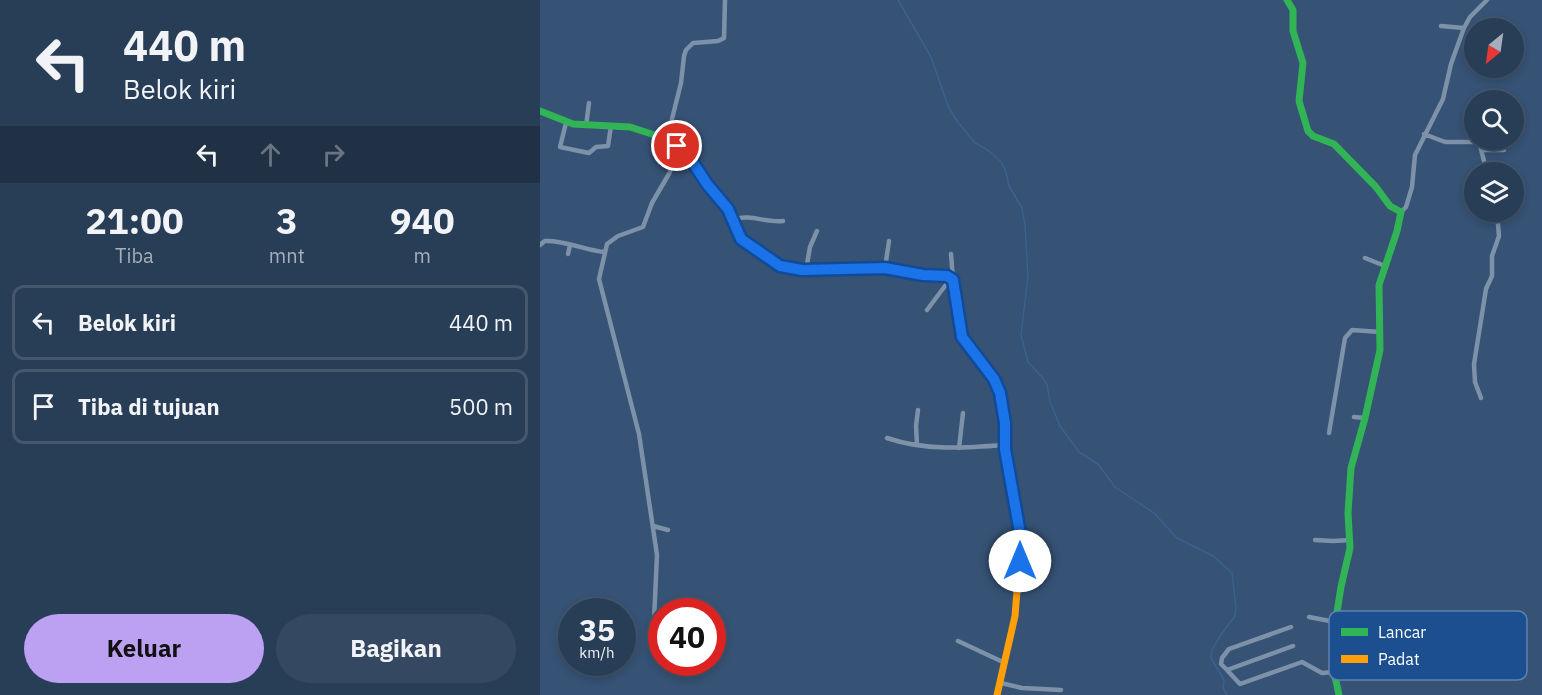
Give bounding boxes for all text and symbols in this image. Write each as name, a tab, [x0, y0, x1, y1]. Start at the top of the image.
text: 440 m	[123, 18, 246, 73]
north arrow	[1464, 18, 1524, 78]
map controls	[1464, 18, 1524, 222]
icon: left	[24, 24, 102, 102]
text: Belok kiri	[123, 71, 236, 106]
button: search	[1464, 90, 1524, 150]
pin	[651, 120, 702, 171]
icon: arrive	[660, 129, 693, 162]
icon: left	[191, 138, 224, 171]
icon: ahead	[254, 138, 287, 171]
icon: right	[317, 138, 350, 171]
button: layers	[1464, 162, 1524, 222]
text: 21:00	[85, 197, 184, 244]
text: 3	[276, 197, 298, 244]
text: 940	[390, 197, 455, 244]
text: Tiba	[115, 242, 154, 269]
text: mnt	[269, 242, 305, 269]
text: m	[414, 242, 431, 269]
icon: left	[27, 306, 60, 339]
text: Belok kiri	[78, 308, 176, 337]
text: 440 m	[449, 308, 513, 337]
icon: arrive	[27, 390, 60, 423]
text: Tiba di tujuan	[78, 392, 220, 421]
text: 500 m	[449, 392, 513, 421]
position arrow	[988, 529, 1052, 593]
speed limit sign: 40	[648, 598, 726, 676]
text: 35	[579, 610, 615, 649]
legend	[1329, 611, 1527, 680]
button: Keluar	[24, 614, 264, 683]
button: Bagikan	[276, 614, 516, 683]
text: Lancar	[1378, 622, 1426, 642]
text: km/h	[579, 643, 615, 662]
text: Padat	[1378, 649, 1420, 669]

